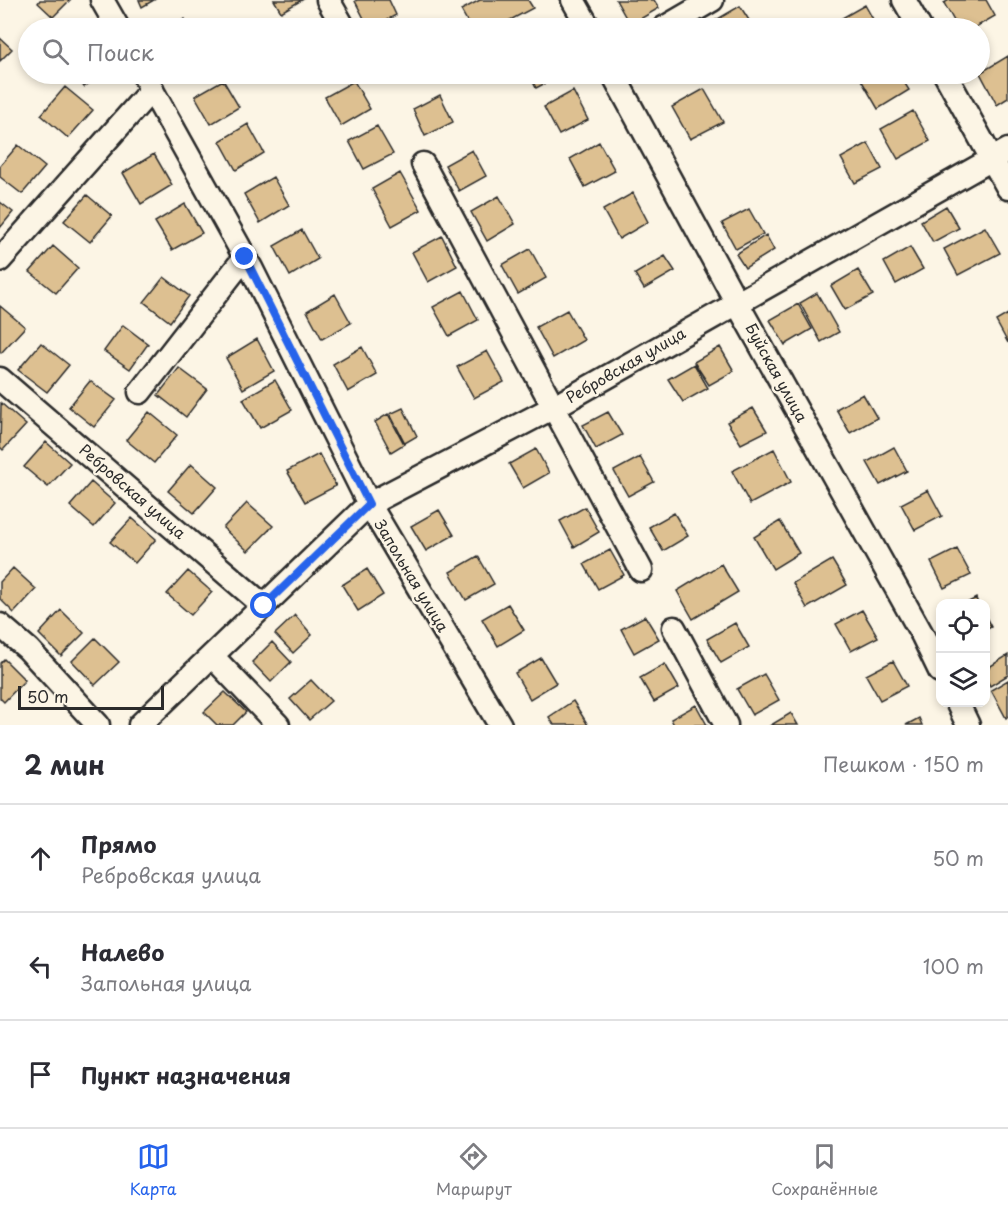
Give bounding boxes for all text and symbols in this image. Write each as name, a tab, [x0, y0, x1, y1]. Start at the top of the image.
search box	[18, 18, 990, 84]
icon: search	[39, 35, 72, 68]
text: Поиск	[87, 35, 154, 68]
route end	[231, 243, 257, 269]
street label: Буйская улица	[741, 319, 814, 426]
street label: Ребровская улица	[561, 321, 690, 408]
street label: Ребровская улица	[75, 438, 192, 544]
street label: Запольная улица	[370, 515, 455, 636]
route start	[250, 592, 276, 618]
map controls	[936, 599, 990, 707]
button: locate	[936, 599, 990, 653]
button: layers	[936, 653, 990, 707]
scale bar	[18, 683, 164, 710]
text: 50 m	[27, 684, 68, 708]
text: 2 мин	[24, 745, 105, 784]
text: Пешком · 150 m	[823, 749, 984, 779]
text: Прямо	[81, 827, 156, 860]
icon: ahead	[24, 842, 57, 875]
text: 50 m	[932, 843, 984, 873]
text: Ребровская улица	[81, 860, 261, 890]
text: Налево	[81, 935, 164, 968]
icon: left	[24, 950, 57, 983]
text: 100 m	[923, 951, 984, 981]
text: Запольная улица	[81, 968, 251, 998]
icon: arrive	[24, 1058, 57, 1091]
text: Пункт назначения	[81, 1058, 291, 1091]
tab: Карта	[130, 1140, 177, 1200]
tab: Маршрут	[436, 1140, 512, 1200]
tab: Сохранённые	[771, 1140, 878, 1200]

